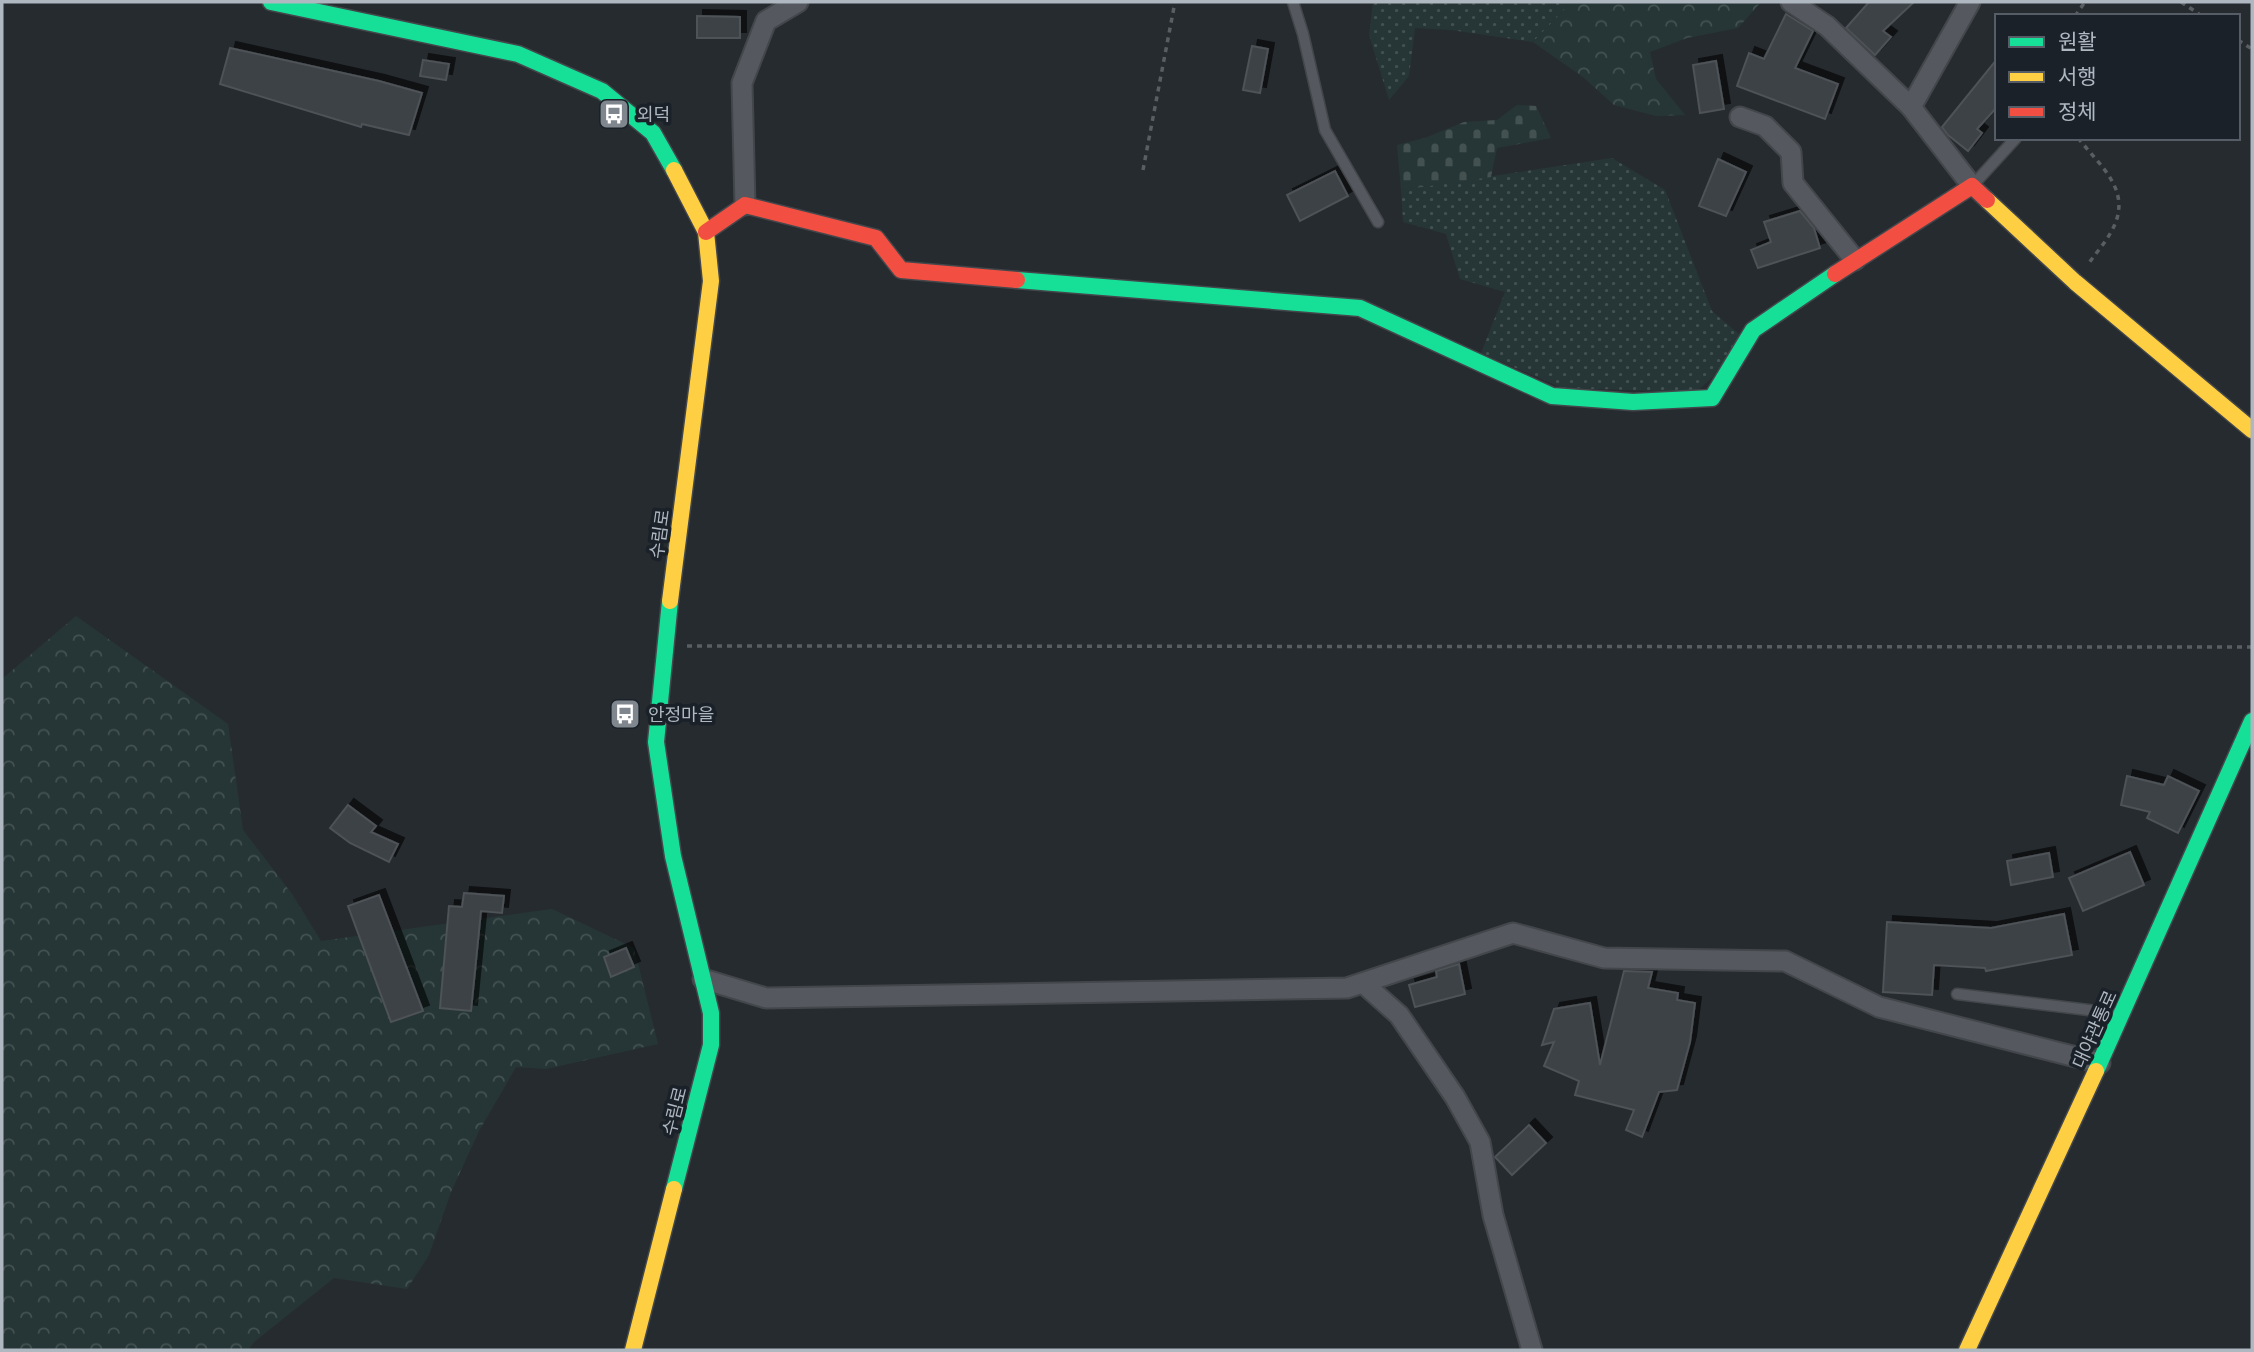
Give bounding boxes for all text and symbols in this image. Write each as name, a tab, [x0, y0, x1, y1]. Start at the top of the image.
legend	[1995, 14, 2240, 140]
text: 원활	[2058, 27, 2097, 55]
text: 서행	[2058, 62, 2097, 90]
bus stop icon: 외덕	[597, 97, 631, 131]
text: 정체	[2058, 97, 2097, 125]
place label: 외덕	[637, 102, 670, 126]
street label: 수림로	[644, 508, 674, 560]
bus stop icon: 안정마을	[608, 697, 642, 731]
place label: 안정마을	[648, 702, 714, 726]
street label: 대야관통로	[2066, 986, 2122, 1072]
street label: 수림로	[656, 1084, 692, 1138]

